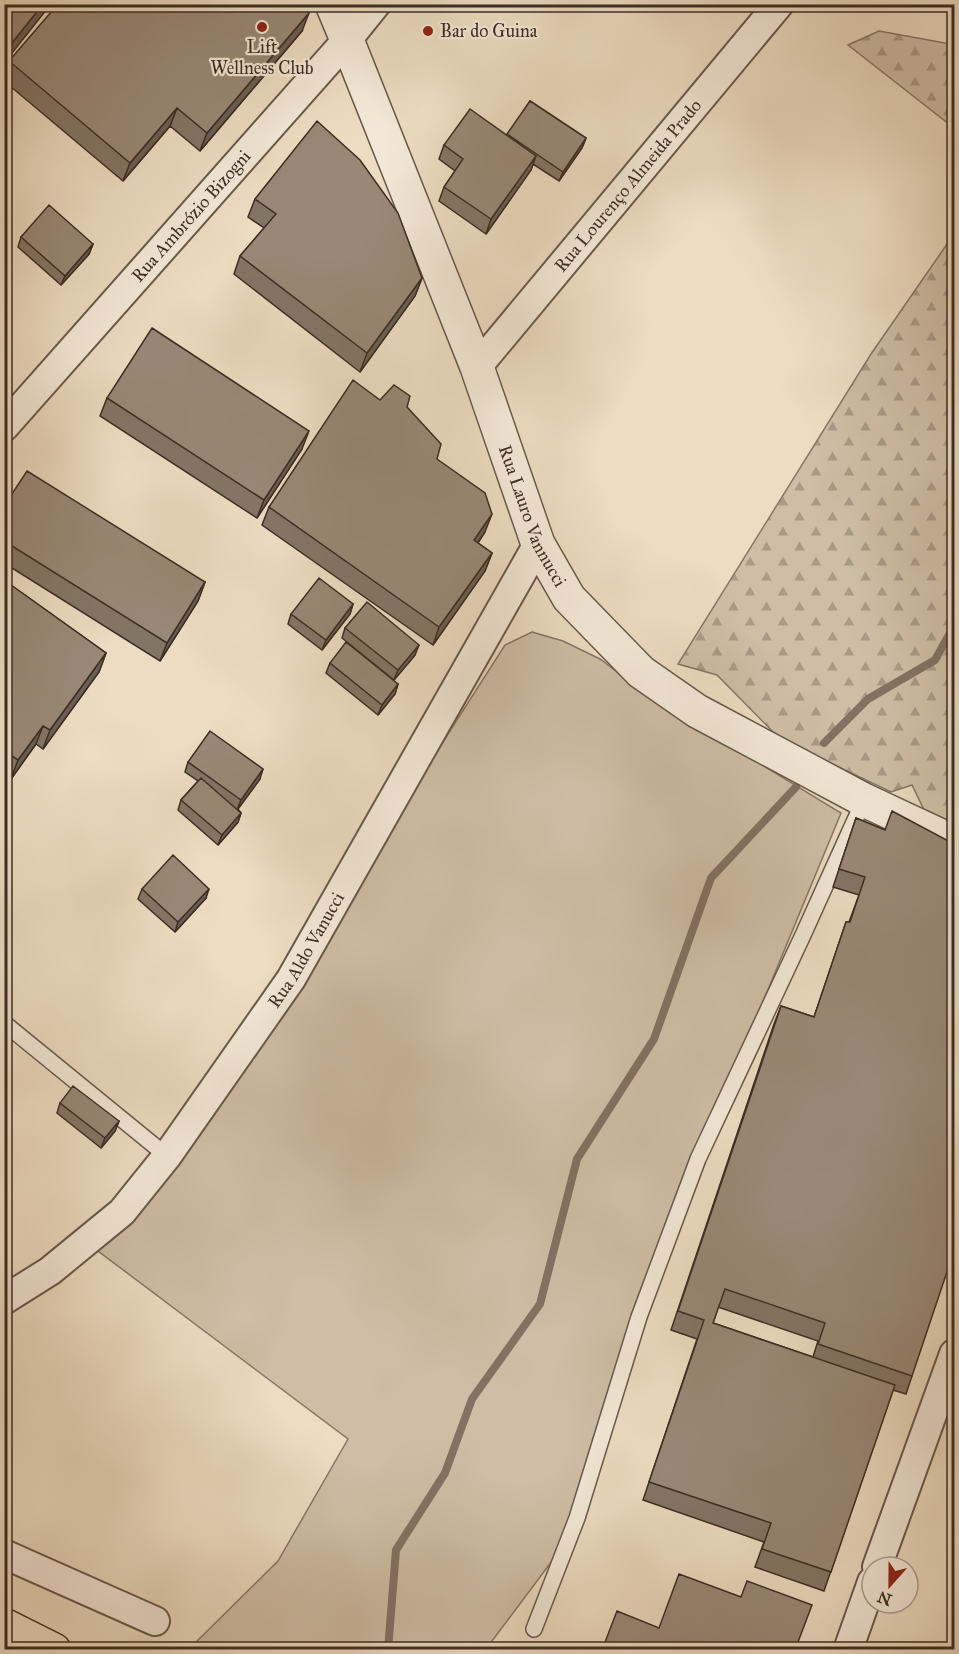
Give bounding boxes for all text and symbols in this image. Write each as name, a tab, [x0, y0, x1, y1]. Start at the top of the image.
marker: Lift Wellness Club	[255, 20, 269, 34]
place label: Bar do Guina	[440, 20, 538, 42]
marker: Bar do Guina	[421, 24, 435, 38]
place label: Lift Wellness Club	[210, 36, 314, 79]
street label: Rua Lourenço Almeida Prado	[550, 95, 706, 276]
street label: Rua Ambrózio Bizogni	[127, 145, 255, 287]
street label: Rua Lauro Vannucci	[494, 442, 571, 591]
street label: Rua Aldo Vanucci	[263, 888, 349, 1012]
north arrow	[860, 1555, 920, 1615]
text: N	[875, 1587, 895, 1610]

